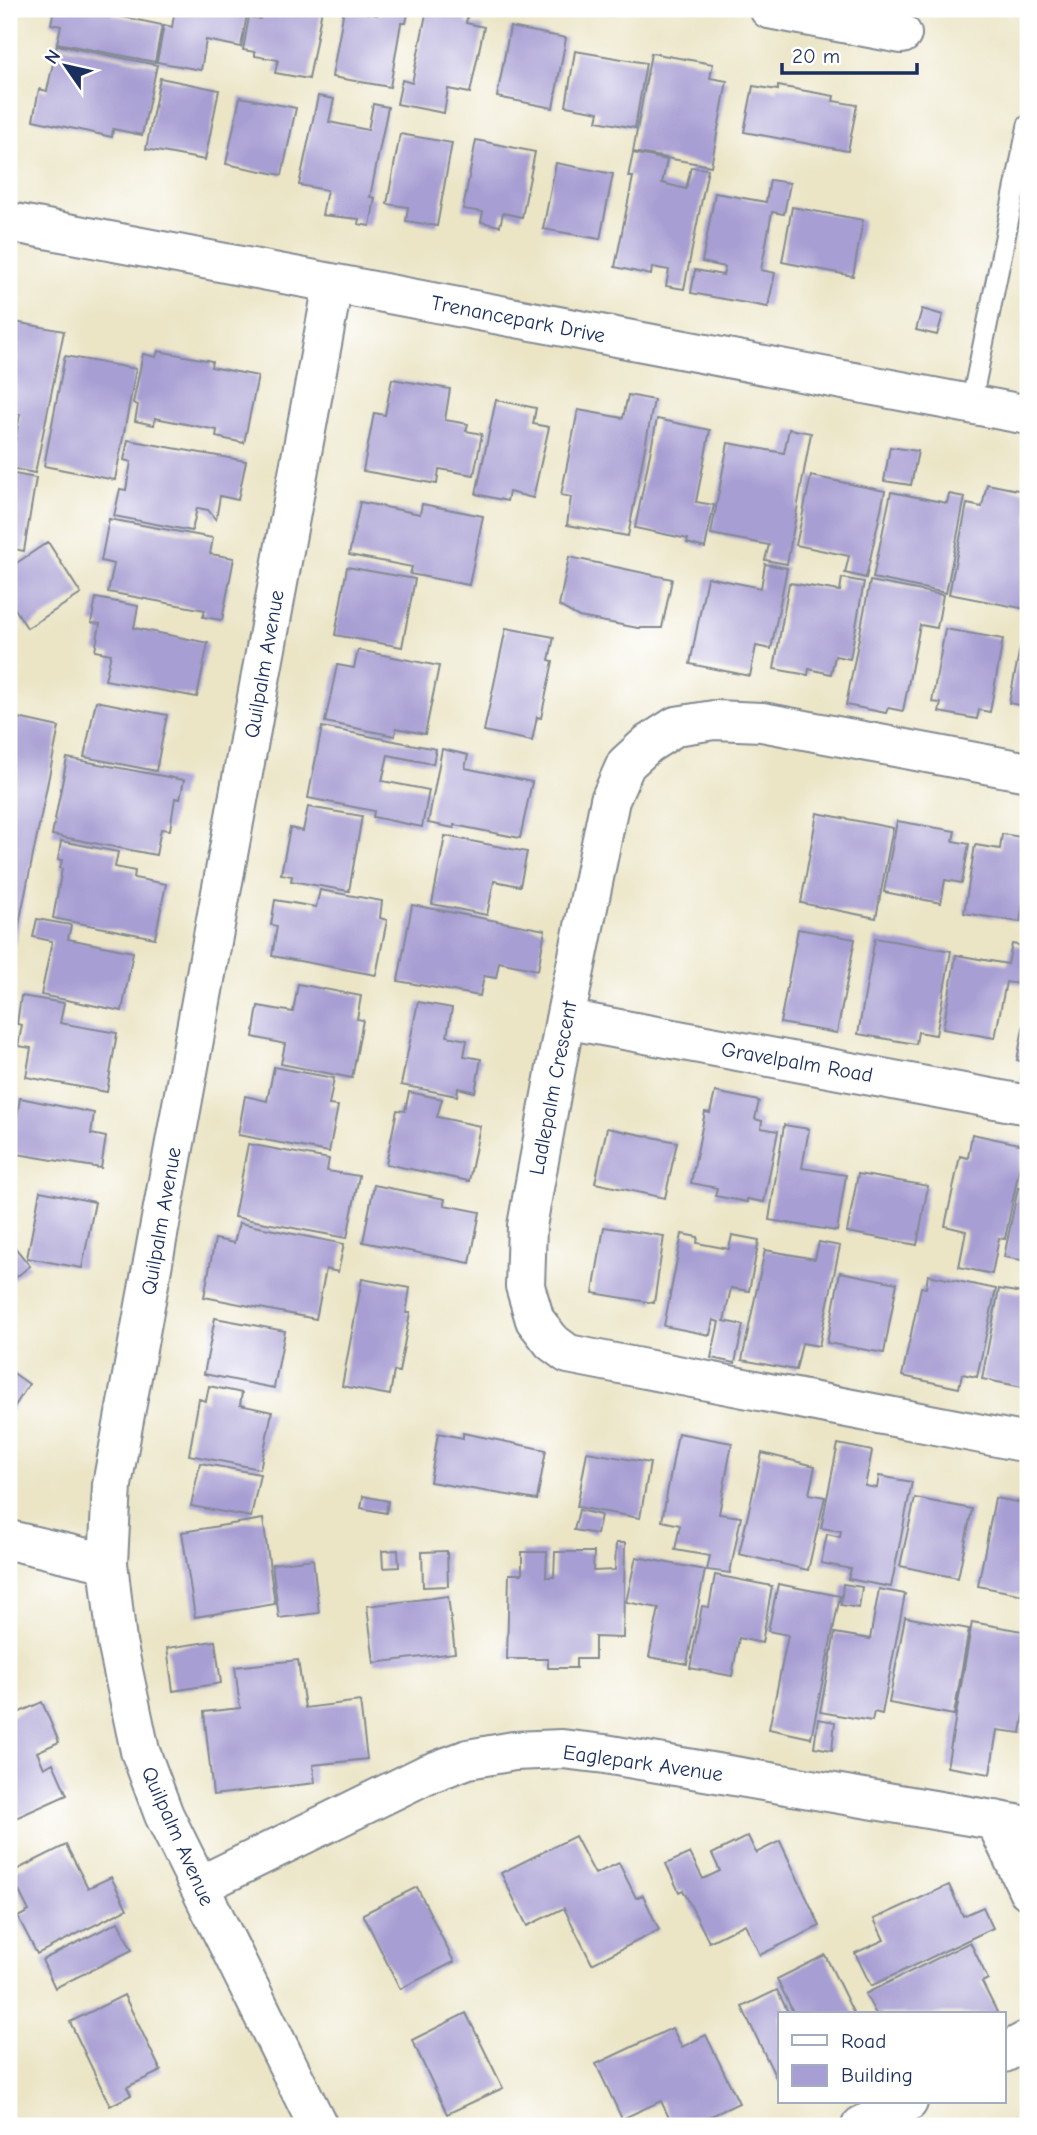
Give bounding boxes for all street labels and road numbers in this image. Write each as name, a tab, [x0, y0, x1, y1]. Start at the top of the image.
street label: Trenancepark Drive	[429, 290, 607, 348]
street label: Quilpalm Avenue	[239, 588, 289, 740]
street label: Ladlepalm Crescent	[524, 998, 582, 1177]
street label: Gravelpalm Road	[719, 1037, 875, 1087]
street label: Quilpalm Avenue	[136, 1145, 186, 1297]
street label: Eaglepark Avenue	[562, 1740, 724, 1786]
street label: Quilpalm Avenue	[137, 1763, 219, 1909]

